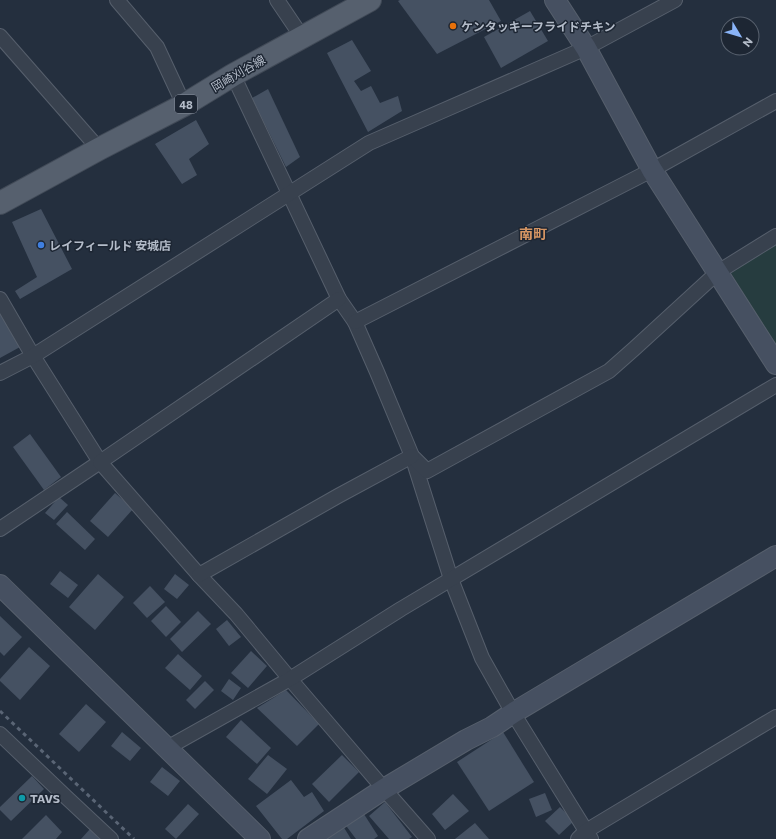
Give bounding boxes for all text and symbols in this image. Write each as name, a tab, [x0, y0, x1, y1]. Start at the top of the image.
north arrow	[720, 16, 760, 56]
place label: ケンタッキーフライドチキン	[461, 19, 616, 33]
marker: ケンタッキーフライドチキン	[448, 21, 458, 31]
text: N	[741, 35, 756, 50]
street label: 岡崎刈谷線	[209, 52, 267, 94]
road number: 48	[175, 95, 197, 113]
district label: 南町	[519, 225, 547, 242]
place label: レイフィールド 安城店	[49, 238, 171, 252]
marker: レイフィールド 安城店	[36, 240, 46, 250]
place label: TAVS	[30, 791, 60, 805]
marker: TAVS	[17, 793, 27, 803]

